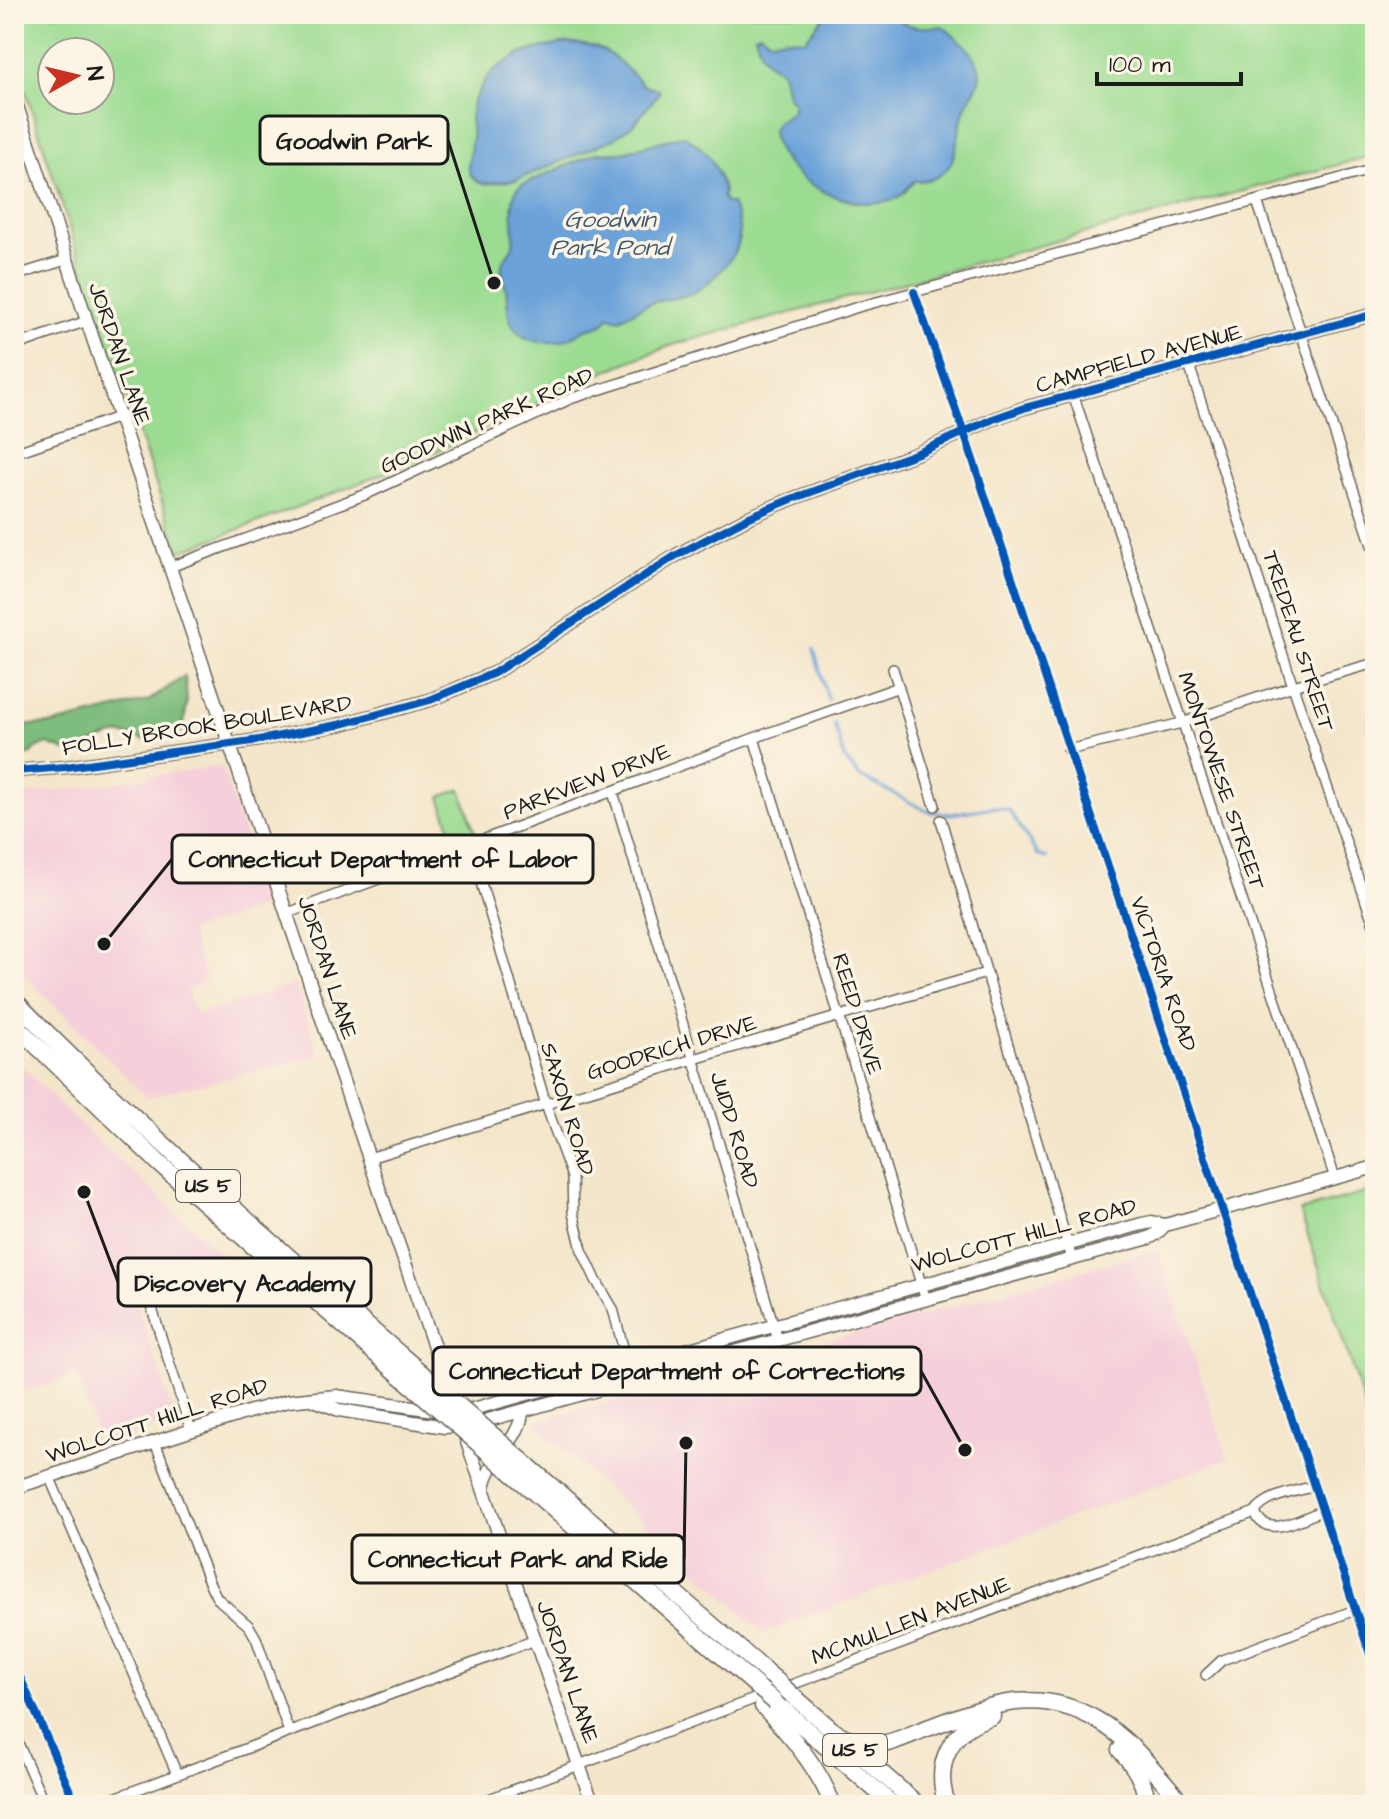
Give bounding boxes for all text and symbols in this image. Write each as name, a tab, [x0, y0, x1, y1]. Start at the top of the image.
north arrow	[36, 36, 116, 116]
scale bar	[1097, 36, 1241, 86]
text: 100 m	[1109, 48, 1171, 82]
text: N	[78, 64, 111, 83]
callout: Goodwin Park	[260, 116, 448, 164]
text: Goodwin Park	[276, 125, 432, 159]
water label: Goodwin Park Pond	[551, 203, 674, 265]
street label: JORDAN LANE	[80, 278, 158, 430]
street label: CAMPFIELD AVENUE	[1033, 317, 1245, 401]
street label: GOODWIN PARK ROAD	[375, 360, 599, 482]
street label: TREDEAU STREET	[1254, 547, 1342, 736]
street label: MONTOWESE STREET	[1169, 668, 1273, 894]
street label: FOLLY BROOK BOULEVARD	[60, 688, 354, 764]
street label: PARKVIEW DRIVE	[499, 736, 675, 828]
callout: Connecticut Department of Labor	[172, 835, 593, 883]
text: Connecticut Department of Labor	[188, 843, 578, 877]
street label: JORDAN LANE	[289, 892, 365, 1044]
street label: VICTORIA ROAD	[1122, 892, 1204, 1056]
street label: REED DRIVE	[824, 950, 890, 1078]
street label: GOODRICH DRIVE	[583, 1007, 761, 1089]
street label: SAXON ROAD	[532, 1039, 602, 1179]
street label: JUDD ROAD	[702, 1068, 766, 1192]
road number: US 5	[176, 1170, 240, 1202]
street label: WOLCOTT HILL ROAD	[908, 1191, 1140, 1281]
callout: Discovery Academy	[118, 1258, 371, 1306]
text: Discovery Academy	[134, 1267, 356, 1303]
callout: Connecticut Department of Corrections	[433, 1347, 921, 1395]
text: Connecticut Department of Corrections	[449, 1355, 905, 1389]
street label: WOLCOTT HILL ROAD	[42, 1370, 272, 1472]
callout: Connecticut Park and Ride	[352, 1535, 684, 1583]
text: Connecticut Park and Ride	[368, 1543, 668, 1577]
street label: MCMULLEN AVENUE	[807, 1569, 1015, 1673]
street label: JORDAN LANE	[528, 1596, 606, 1748]
road number: US 5	[823, 1734, 887, 1766]

